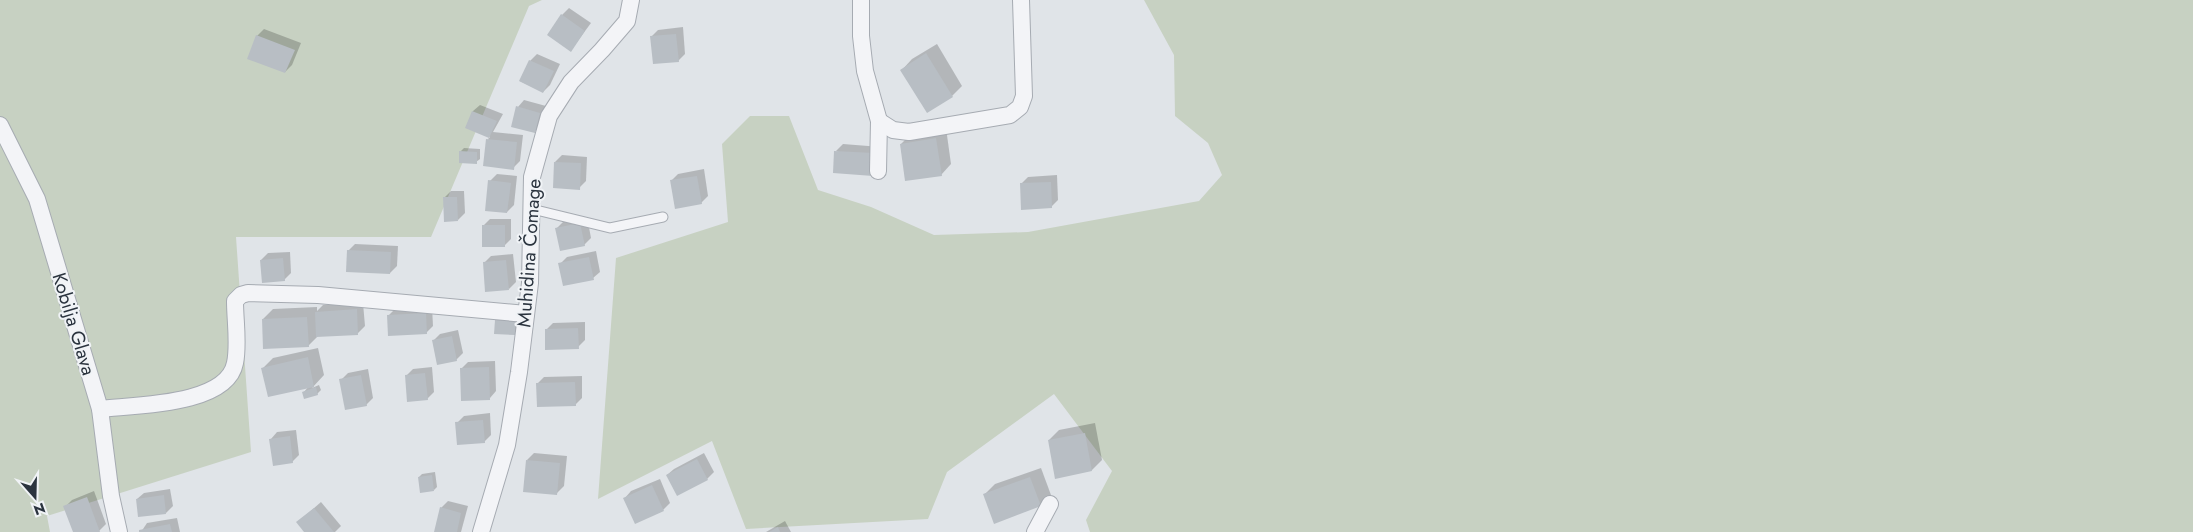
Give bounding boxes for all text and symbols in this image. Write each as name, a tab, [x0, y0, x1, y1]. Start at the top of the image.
street label: Muhidina Čomage	[510, 178, 548, 328]
street label: Kobilja Glava	[46, 269, 102, 379]
north arrow	[10, 472, 60, 522]
text: N	[31, 498, 48, 521]

